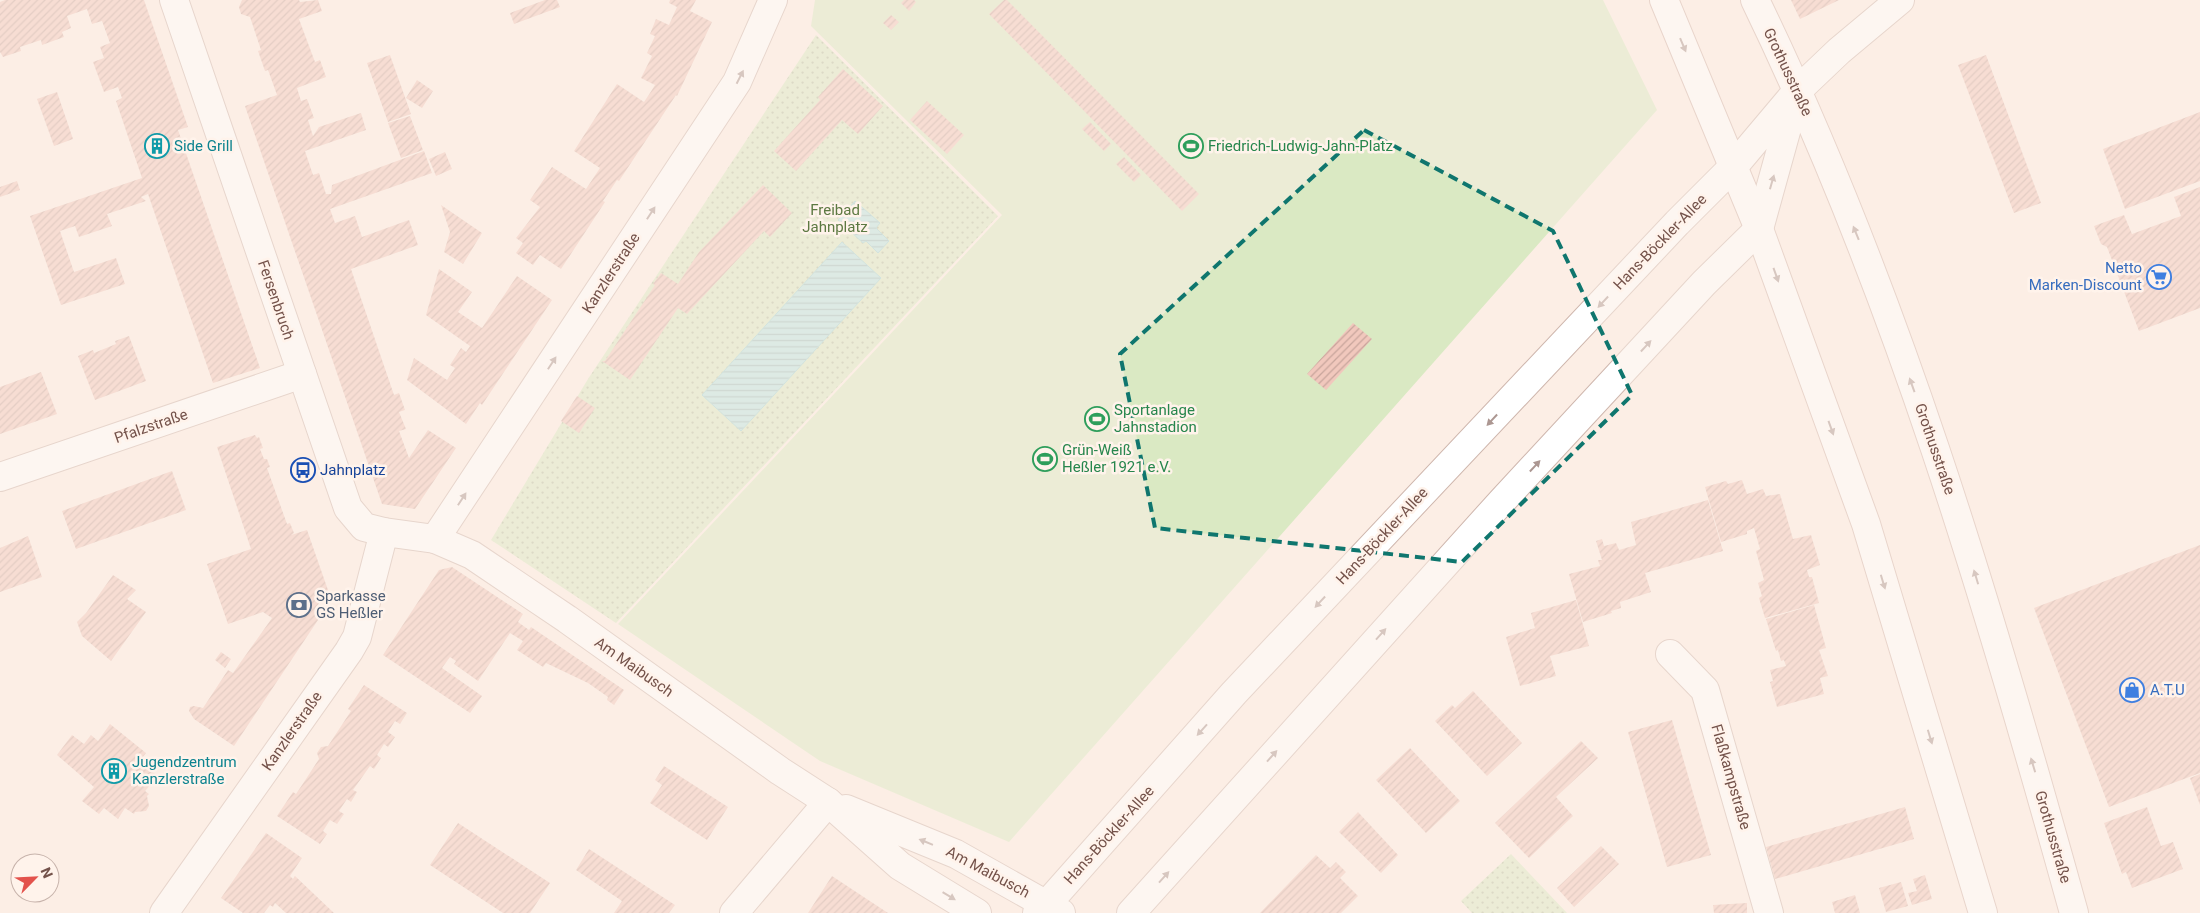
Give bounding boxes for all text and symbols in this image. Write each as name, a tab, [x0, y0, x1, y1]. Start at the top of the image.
street label: Grothusstraße	[1760, 25, 1816, 119]
one-way arrow	[1680, 38, 1688, 52]
one-way arrow	[736, 69, 744, 84]
building icon: Side Grill	[144, 133, 170, 159]
sports icon: Friedrich-Ludwig-Jahn-Platz	[1178, 133, 1204, 159]
place label: Side Grill	[174, 137, 233, 155]
place label: Friedrich-Ludwig-Jahn-Platz	[1208, 137, 1393, 155]
one-way arrow	[1768, 175, 1776, 190]
street label: Hans-Böckler-Allee	[1610, 190, 1710, 294]
park label: Freibad Jahnplatz	[802, 201, 868, 236]
one-way arrow	[646, 206, 656, 219]
one-way arrow	[1852, 226, 1860, 240]
street label: Kanzlerstraße	[578, 229, 644, 317]
street label: Fersenbruch	[254, 258, 298, 342]
place label: Netto Marken-Discount	[2029, 259, 2142, 294]
supermarket icon: Netto Marken-Discount	[2146, 264, 2172, 290]
one-way arrow	[1772, 268, 1780, 283]
one-way arrow	[1597, 295, 1609, 307]
one-way arrow	[1640, 341, 1652, 353]
one-way arrow	[547, 356, 557, 370]
one-way arrow	[1908, 378, 1915, 393]
place label: Sportanlage Jahnstadion	[1114, 401, 1197, 436]
street label: Grothusstraße	[1911, 401, 1959, 497]
street label: Pfalzstraße	[112, 405, 190, 447]
sports icon: Sportanlage Jahnstadion	[1084, 406, 1110, 432]
one-way arrow	[1486, 414, 1498, 426]
one-way arrow	[1827, 421, 1835, 436]
place label: Grün-Weiß Heßler 1921 e.V.	[1062, 441, 1171, 476]
sports icon: Grün-Weiß Heßler 1921 e.V.	[1032, 446, 1058, 472]
bus stop icon: Jahnplatz	[290, 457, 316, 483]
one-way arrow	[1529, 460, 1541, 472]
place label: Jahnplatz	[320, 461, 386, 479]
street label: Hans-Böckler-Allee	[1332, 484, 1432, 588]
one-way arrow	[457, 492, 467, 505]
one-way arrow	[1972, 569, 1980, 584]
one-way arrow	[1880, 574, 1888, 589]
place label: Sparkasse GS Heßler	[316, 587, 386, 622]
bank icon: Sparkasse GS Heßler	[286, 592, 312, 618]
one-way arrow	[1314, 596, 1326, 608]
one-way arrow	[1375, 628, 1386, 641]
street label: Am Maibusch	[591, 633, 677, 701]
shop icon: A.T.U	[2119, 677, 2145, 703]
place label: A.T.U	[2150, 681, 2185, 699]
street label: Kanzlerstraße	[258, 688, 326, 774]
street label: Flaßkampstraße	[1707, 722, 1755, 832]
one-way arrow	[1196, 723, 1208, 735]
one-way arrow	[1927, 730, 1935, 745]
one-way arrow	[1266, 750, 1278, 762]
place label: Jugendzentrum Kanzlerstraße	[132, 753, 237, 788]
one-way arrow	[2028, 757, 2036, 772]
building icon: Jugendzentrum Kanzlerstraße	[101, 758, 127, 784]
street label: Hans-Böckler-Allee	[1060, 782, 1158, 888]
street label: Grothusstraße	[2031, 789, 2075, 885]
one-way arrow	[919, 837, 934, 845]
street label: Am Maibusch	[943, 842, 1033, 902]
north arrow	[10, 853, 60, 903]
text: N	[38, 865, 56, 880]
one-way arrow	[1158, 871, 1170, 883]
one-way arrow	[943, 892, 956, 901]

